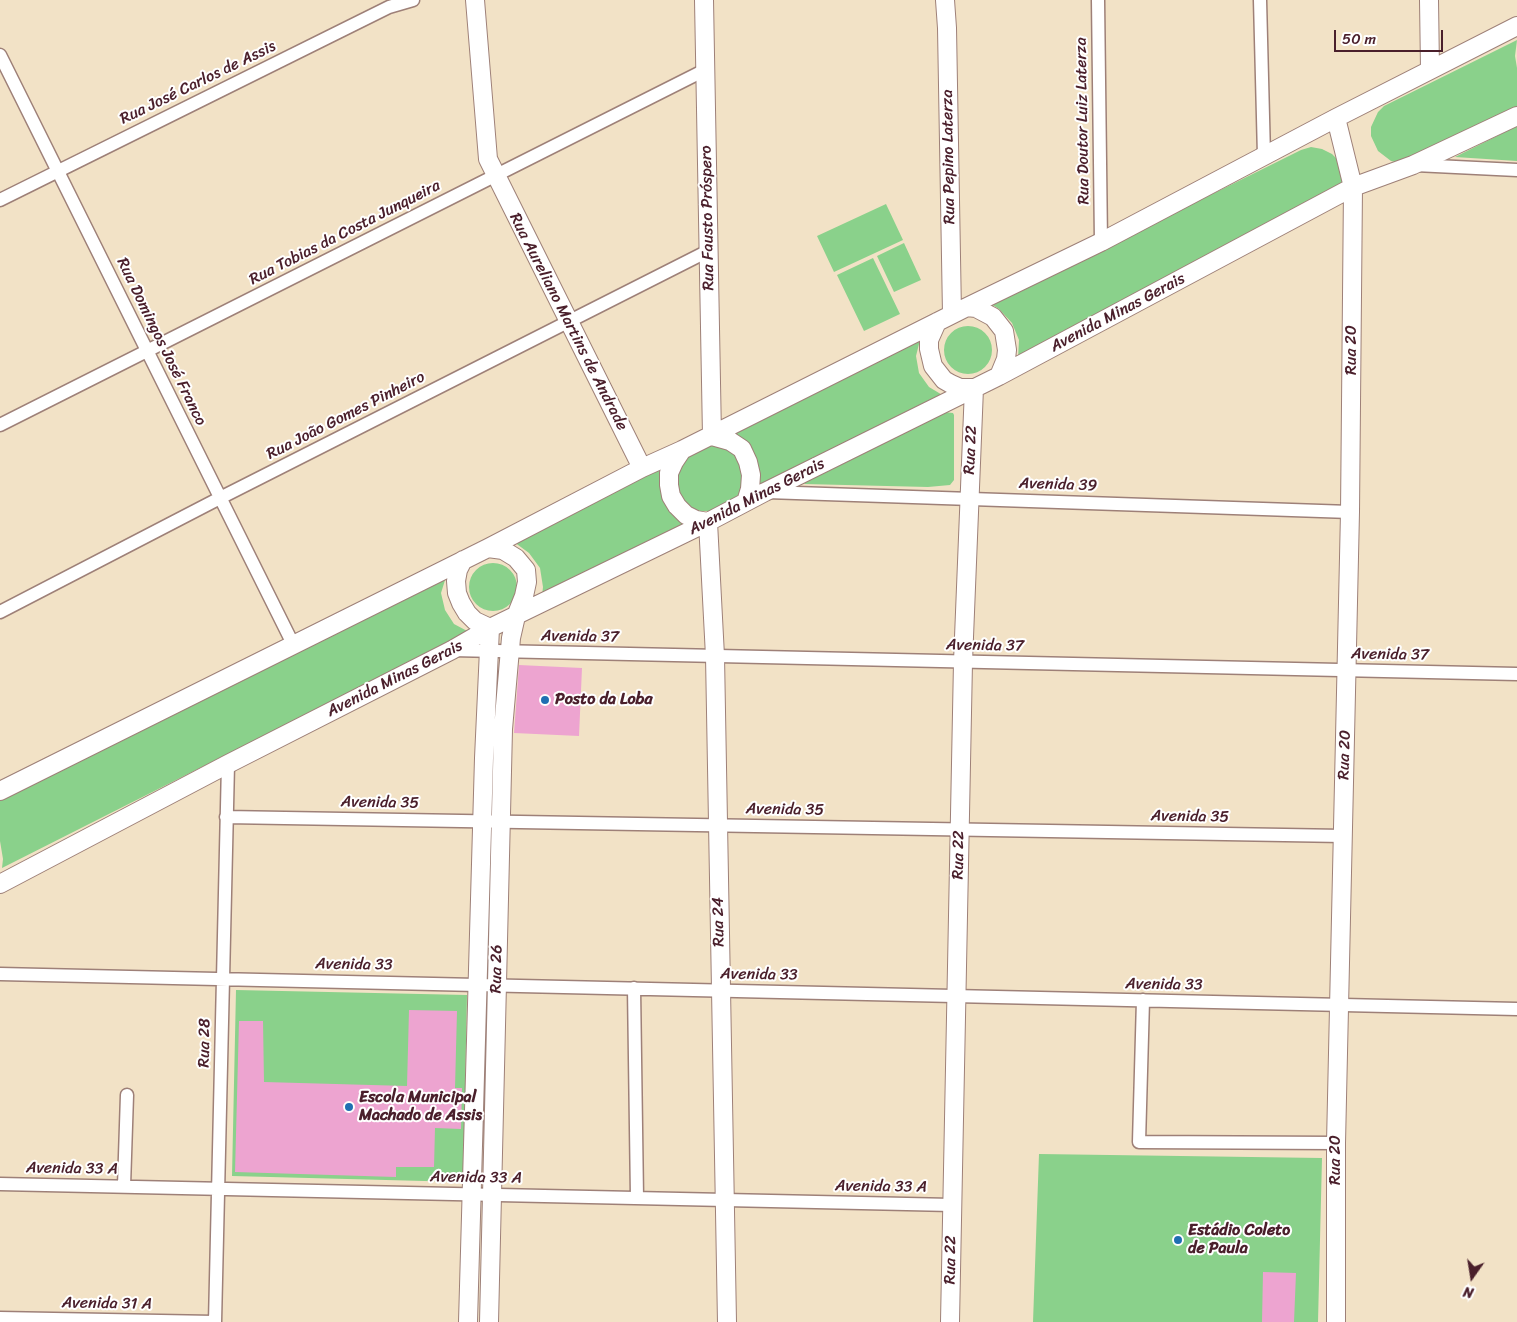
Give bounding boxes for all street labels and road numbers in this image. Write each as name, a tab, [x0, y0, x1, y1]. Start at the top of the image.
street label: Rua José Carlos de Assis	[117, 37, 279, 129]
street label: Rua Doutor Luiz Laterza	[1072, 37, 1094, 205]
street label: Rua Pepino Laterza	[938, 89, 960, 225]
street label: Rua Fausto Próspero	[697, 145, 719, 291]
street label: Rua Tobias da Costa Junqueira	[246, 176, 444, 290]
street label: Rua Aureliano Martins de Andrade	[505, 210, 631, 434]
street label: Rua Domingos José Franco	[112, 255, 210, 429]
street label: Avenida Minas Gerais	[1047, 269, 1189, 357]
street label: Rua 20	[1342, 325, 1362, 375]
street label: Rua João Gomes Pinheiro	[264, 368, 428, 464]
street label: Rua 22	[960, 425, 982, 475]
street label: Avenida Minas Gerais	[686, 454, 828, 540]
street label: Avenida 39	[1018, 474, 1098, 496]
street label: Avenida 37	[541, 627, 619, 647]
street label: Avenida Minas Gerais	[324, 636, 466, 722]
street label: Avenida 37	[946, 636, 1024, 656]
street label: Avenida 37	[1351, 645, 1429, 665]
street label: Rua 20	[1335, 730, 1355, 780]
street label: Avenida 35	[341, 793, 419, 813]
street label: Avenida 35	[746, 800, 824, 820]
street label: Avenida 35	[1151, 807, 1229, 827]
street label: Rua 22	[949, 830, 969, 880]
street label: Rua 24	[709, 897, 729, 947]
street label: Rua 26	[487, 944, 507, 994]
street label: Avenida 33	[315, 955, 393, 975]
street label: Avenida 33	[720, 965, 798, 985]
street label: Avenida 33	[1125, 975, 1203, 995]
street label: Rua 28	[195, 1018, 215, 1068]
street label: Rua 20	[1326, 1135, 1346, 1185]
street label: Avenida 33 A	[26, 1159, 118, 1179]
street label: Avenida 33 A	[430, 1168, 522, 1188]
street label: Avenida 33 A	[835, 1177, 927, 1197]
street label: Rua 22	[941, 1235, 961, 1285]
street label: Avenida 31 A	[62, 1294, 152, 1314]

